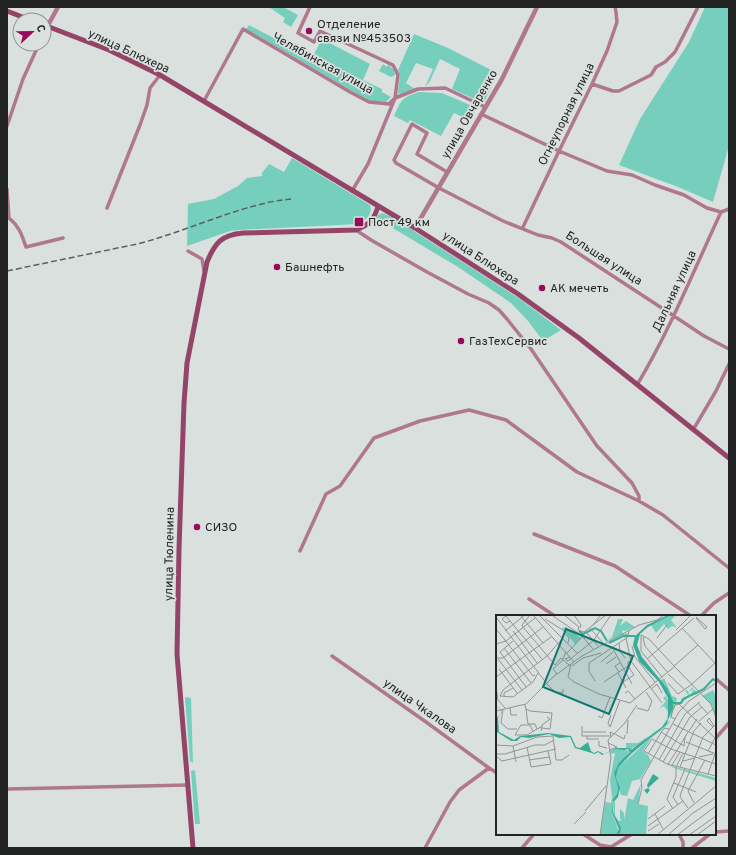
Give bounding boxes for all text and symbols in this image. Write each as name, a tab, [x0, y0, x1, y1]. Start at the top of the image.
north arrow	[12, 12, 52, 52]
place label: Отделение связи №453503	[317, 17, 411, 47]
text: С	[33, 23, 48, 35]
street label: улица Блюхера	[85, 26, 172, 78]
marker: Отделение связи №453503	[304, 26, 314, 36]
street label: Челябинская улица	[269, 29, 376, 98]
street label: Огнеупорная улица	[535, 61, 599, 168]
street label: улица Овчаренко	[438, 67, 502, 162]
place label: Пост 49 км	[368, 215, 430, 231]
marker: Пост 49 км	[353, 216, 365, 228]
street label: улица Блюхера	[439, 228, 522, 290]
street label: Большая улица	[562, 228, 645, 290]
street label: Дальняя улица	[649, 248, 701, 335]
place label: Башнефть	[285, 260, 345, 276]
marker: Башнефть	[272, 262, 282, 272]
place label: АК мечеть	[550, 281, 609, 297]
marker: АК мечеть	[537, 283, 547, 293]
place label: ГазТехСервис	[469, 334, 547, 350]
marker: ГазТехСервис	[456, 336, 466, 346]
street label: улица Тюленина	[161, 507, 179, 601]
place label: СИЗО	[205, 520, 237, 536]
marker: СИЗО	[192, 522, 202, 532]
inset map	[496, 615, 716, 835]
street label: улица Чкалова	[380, 676, 459, 738]

